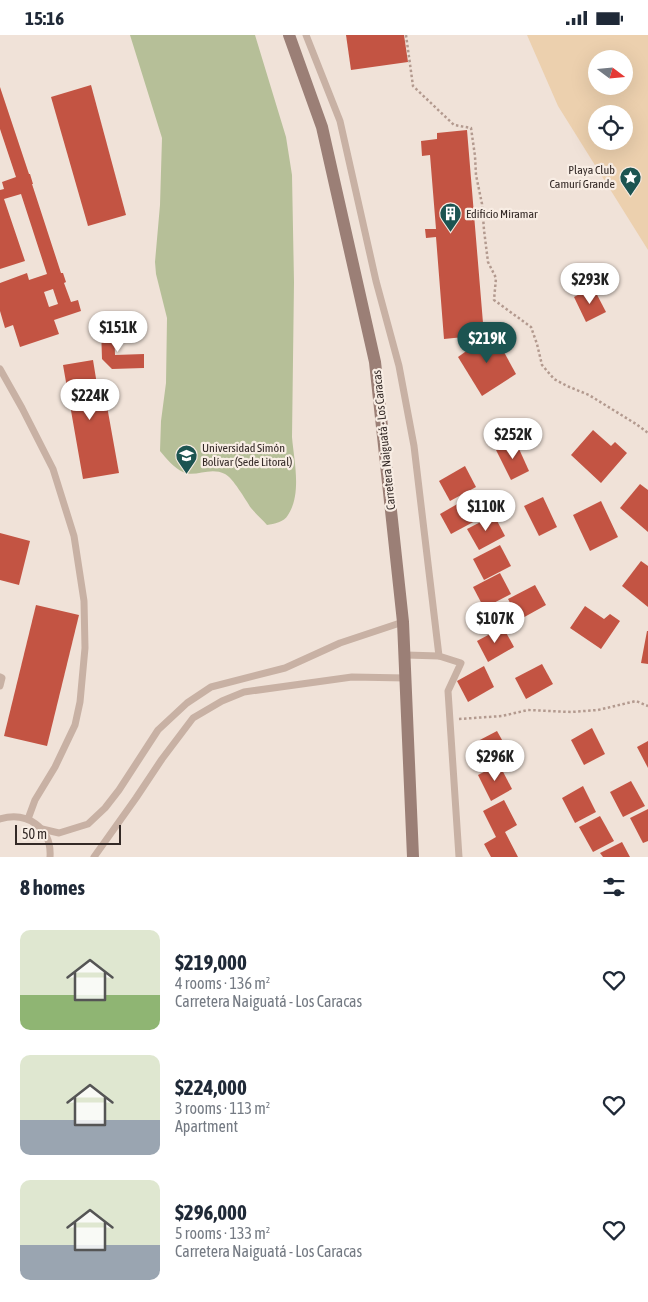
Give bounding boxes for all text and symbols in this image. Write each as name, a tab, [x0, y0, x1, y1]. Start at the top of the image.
text: 15:16	[25, 7, 64, 29]
north arrow	[588, 50, 632, 95]
map controls	[588, 50, 633, 150]
button: locate	[588, 105, 633, 150]
place label: Playa Club Camurí Grande	[549, 163, 615, 191]
place icon: Playa Club Camurí Grande	[619, 165, 643, 196]
building icon: Edificio Miramar	[438, 202, 462, 233]
place label: Edificio Miramar	[466, 207, 538, 221]
pin: $293K	[555, 263, 625, 305]
text: $293K	[571, 270, 609, 288]
pin: $151K	[83, 311, 153, 353]
text: $151K	[99, 318, 137, 336]
pin: $219K	[452, 321, 522, 364]
text: $219K	[468, 329, 506, 347]
street label: Carretera Naiguatá - Los Caracas	[370, 369, 398, 511]
pin: $224K	[55, 379, 125, 421]
text: $224K	[71, 386, 109, 404]
pin: $252K	[478, 417, 548, 460]
text: $252K	[494, 425, 532, 443]
place label: Universidad Simón Bolívar (Sede Litoral)	[202, 441, 292, 469]
school or university icon: Universidad Simón Bolívar (Sede Litoral)	[174, 443, 198, 474]
pin: $110K	[451, 489, 521, 532]
text: $110K	[467, 497, 505, 515]
pin: $107K	[460, 601, 530, 644]
text: $107K	[476, 609, 514, 627]
pin: $296K	[460, 739, 530, 782]
text: $296K	[476, 747, 514, 765]
scale bar	[15, 822, 121, 845]
text: 50 m	[22, 826, 47, 842]
icon: filters	[600, 873, 628, 901]
text: 8 homes	[20, 875, 85, 899]
icon: home	[60, 950, 120, 1010]
text: $219,000	[175, 950, 247, 974]
icon: heart	[600, 966, 628, 994]
text: 4 rooms · 136 m²	[175, 974, 270, 992]
text: Carretera Naiguatá - Los Caracas	[175, 992, 362, 1010]
icon: home	[60, 1075, 120, 1135]
text: $224,000	[175, 1075, 247, 1099]
icon: heart	[600, 1091, 628, 1119]
text: 3 rooms · 113 m²	[175, 1099, 270, 1117]
text: Apartment	[175, 1117, 238, 1135]
icon: home	[60, 1200, 120, 1260]
text: $296,000	[175, 1200, 247, 1224]
icon: heart	[600, 1216, 628, 1244]
text: 5 rooms · 133 m²	[175, 1224, 270, 1242]
text: Carretera Naiguatá - Los Caracas	[175, 1242, 362, 1260]

